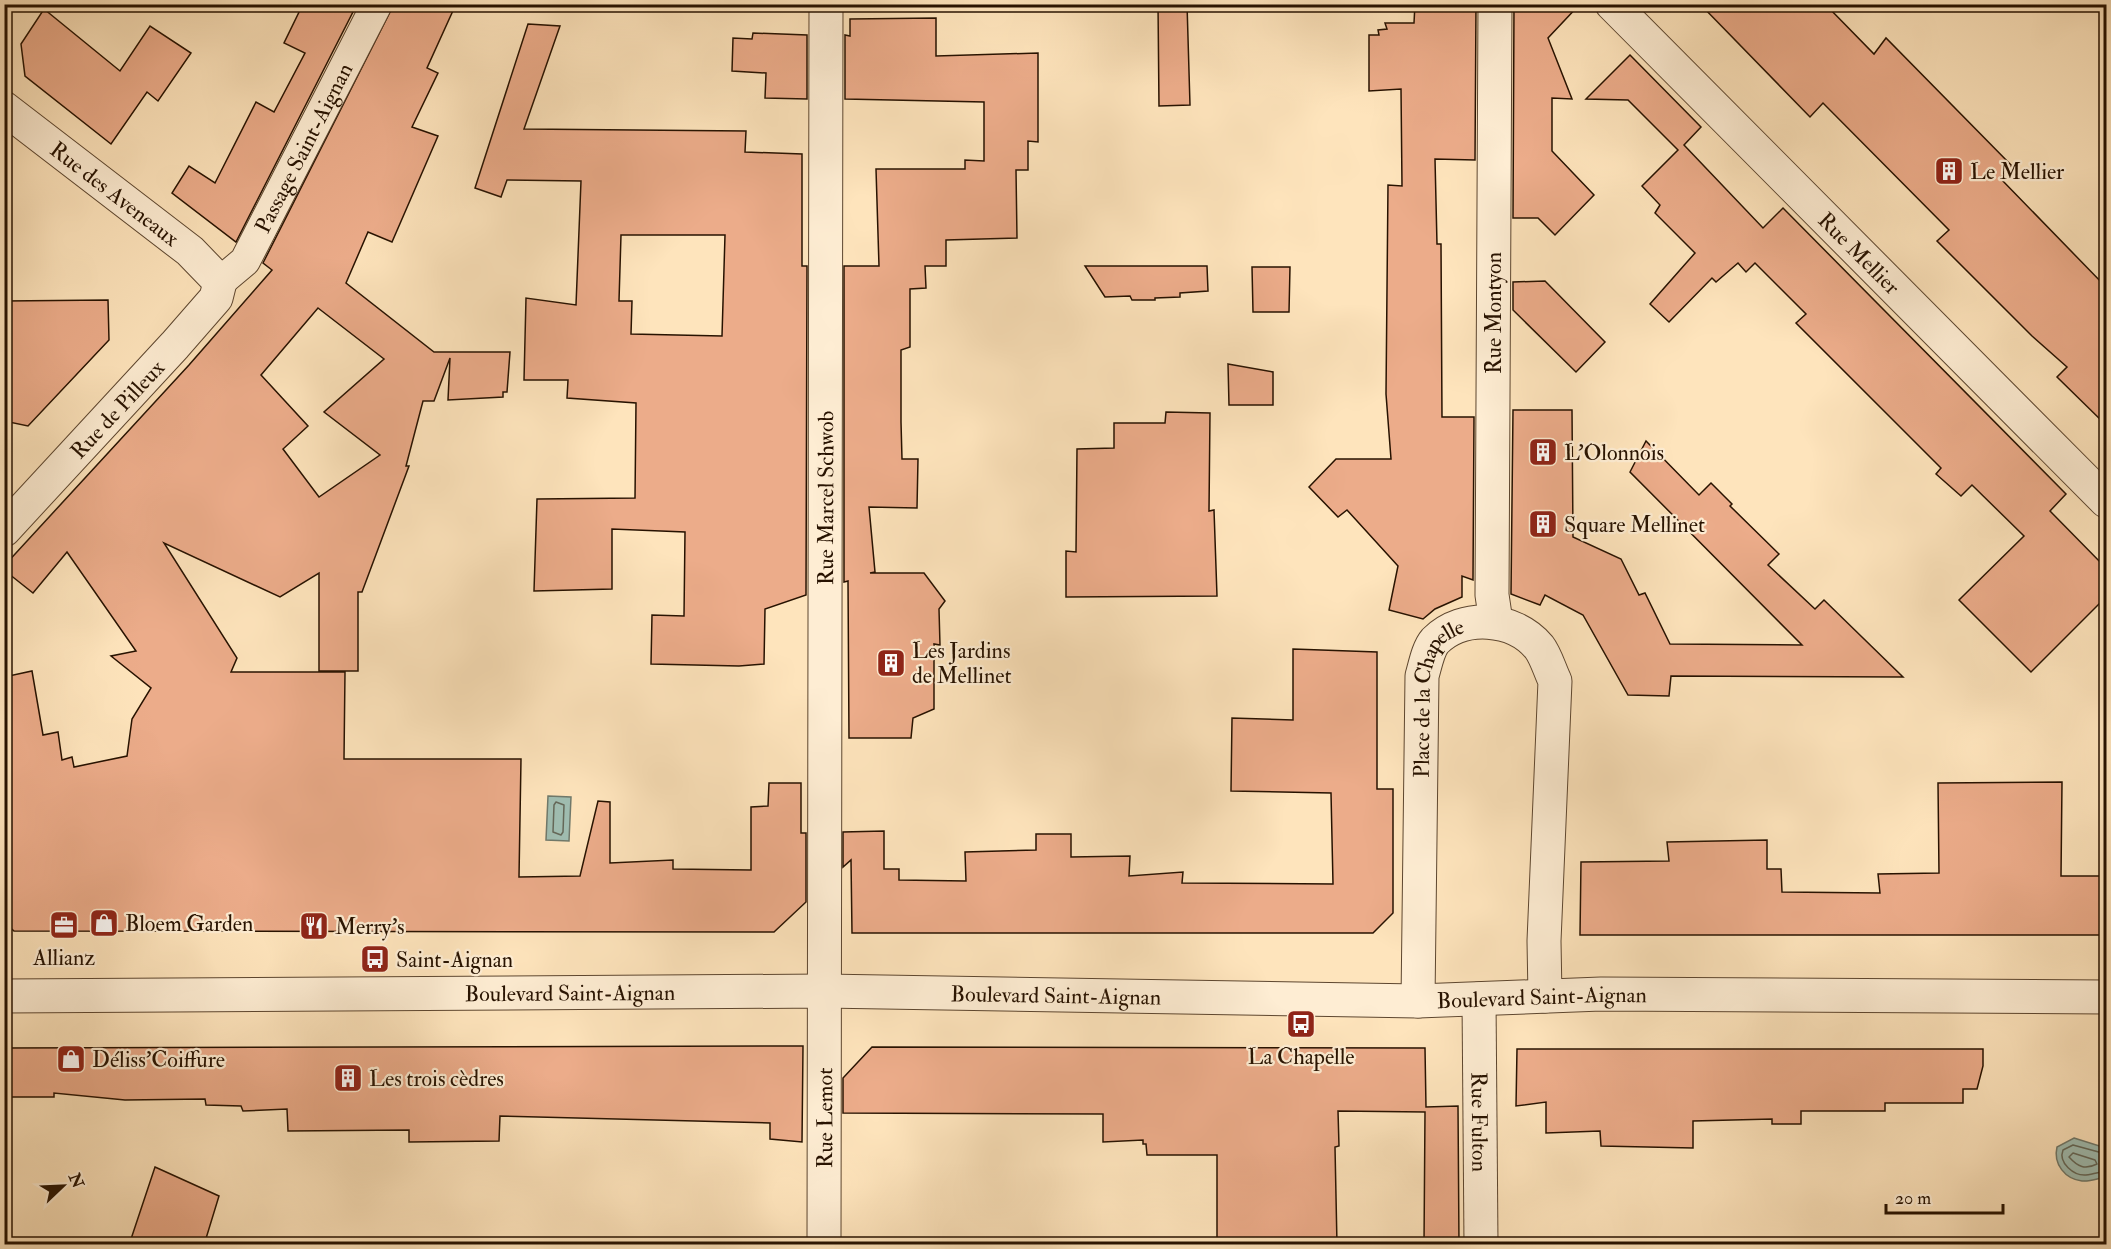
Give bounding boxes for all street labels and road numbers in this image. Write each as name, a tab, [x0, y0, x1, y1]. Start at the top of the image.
street label: Passage Saint-Aignan	[249, 58, 359, 238]
street label: Rue des Aveneaux	[44, 136, 185, 253]
street label: Rue Mellier	[1812, 206, 1906, 301]
street label: Rue Montyon	[1480, 252, 1508, 374]
street label: Rue de Pilleux	[65, 354, 171, 465]
street label: Rue Marcel Schwob	[812, 410, 840, 585]
street label: Place de la Chapelle	[1407, 613, 1468, 778]
street label: Boulevard Saint-Aignan	[465, 979, 675, 1008]
street label: Boulevard Saint-Aignan	[951, 980, 1161, 1012]
street label: Boulevard Saint-Aignan	[1436, 981, 1647, 1015]
street label: Rue Lemot	[811, 1068, 839, 1168]
street label: Rue Fulton	[1465, 1072, 1493, 1172]

